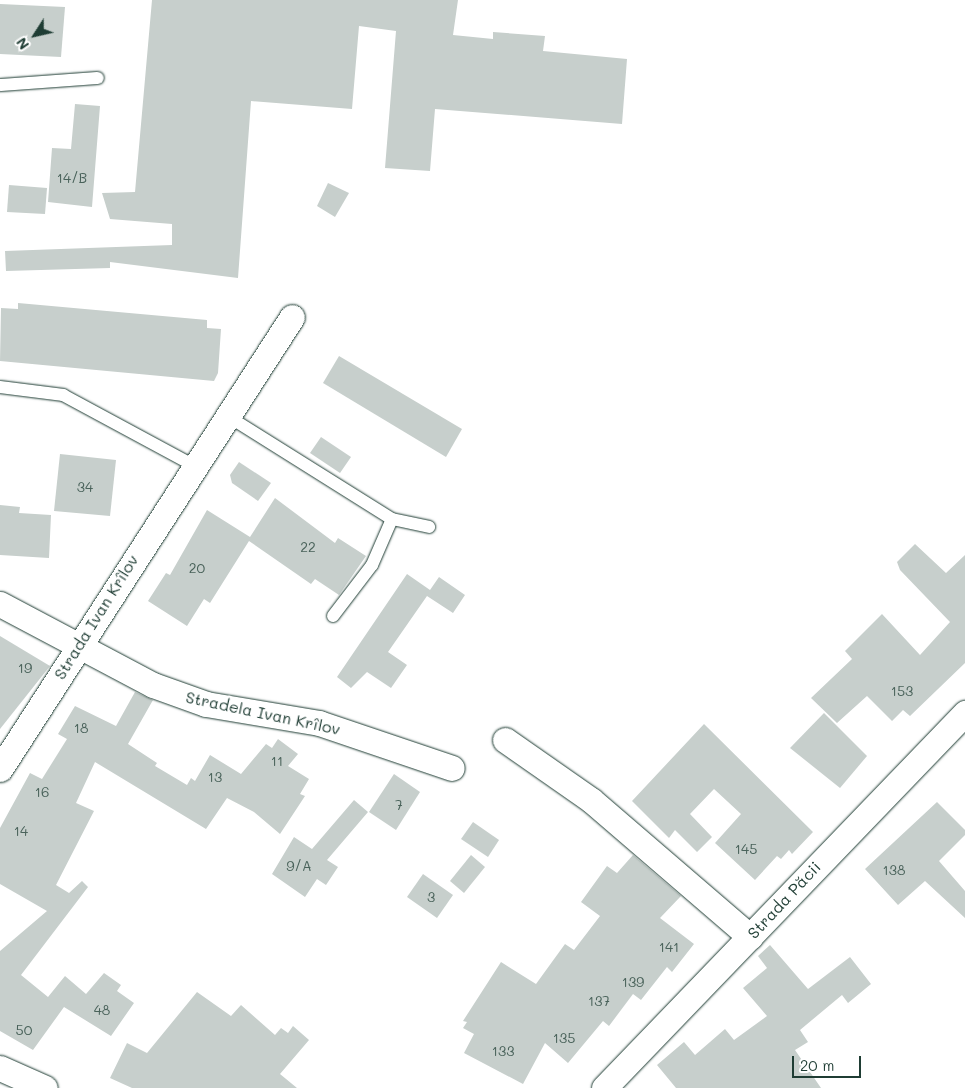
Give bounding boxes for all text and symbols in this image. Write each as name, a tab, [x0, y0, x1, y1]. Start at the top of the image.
north arrow	[10, 10, 60, 60]
text: N	[11, 34, 33, 54]
house number: 14/B	[57, 170, 87, 186]
house number: 34	[77, 479, 93, 495]
house number: 22	[300, 539, 316, 555]
street label: Strada Ivan Krîlov	[50, 551, 142, 683]
house number: 20	[189, 560, 205, 576]
house number: 19	[18, 660, 32, 676]
house number: 153	[891, 683, 913, 699]
street label: Stradela Ivan Krîlov	[184, 687, 342, 739]
house number: 18	[74, 720, 88, 736]
house number: 11	[271, 753, 283, 769]
house number: 13	[208, 769, 222, 785]
house number: 16	[35, 784, 49, 800]
house number: 7	[395, 797, 403, 813]
house number: 14	[14, 823, 28, 839]
house number: 145	[735, 841, 757, 857]
house number: 9/A	[286, 858, 312, 874]
street label: Strada Păcii	[743, 858, 825, 942]
house number: 138	[883, 862, 905, 878]
house number: 3	[427, 889, 435, 905]
house number: 141	[659, 939, 679, 955]
house number: 139	[622, 974, 644, 990]
house number: 137	[588, 993, 610, 1009]
house number: 48	[94, 1002, 110, 1018]
house number: 50	[16, 1022, 32, 1038]
house number: 135	[553, 1030, 575, 1046]
house number: 133	[492, 1043, 514, 1059]
scale bar	[795, 1046, 864, 1078]
text: 20 m	[800, 1055, 834, 1075]

